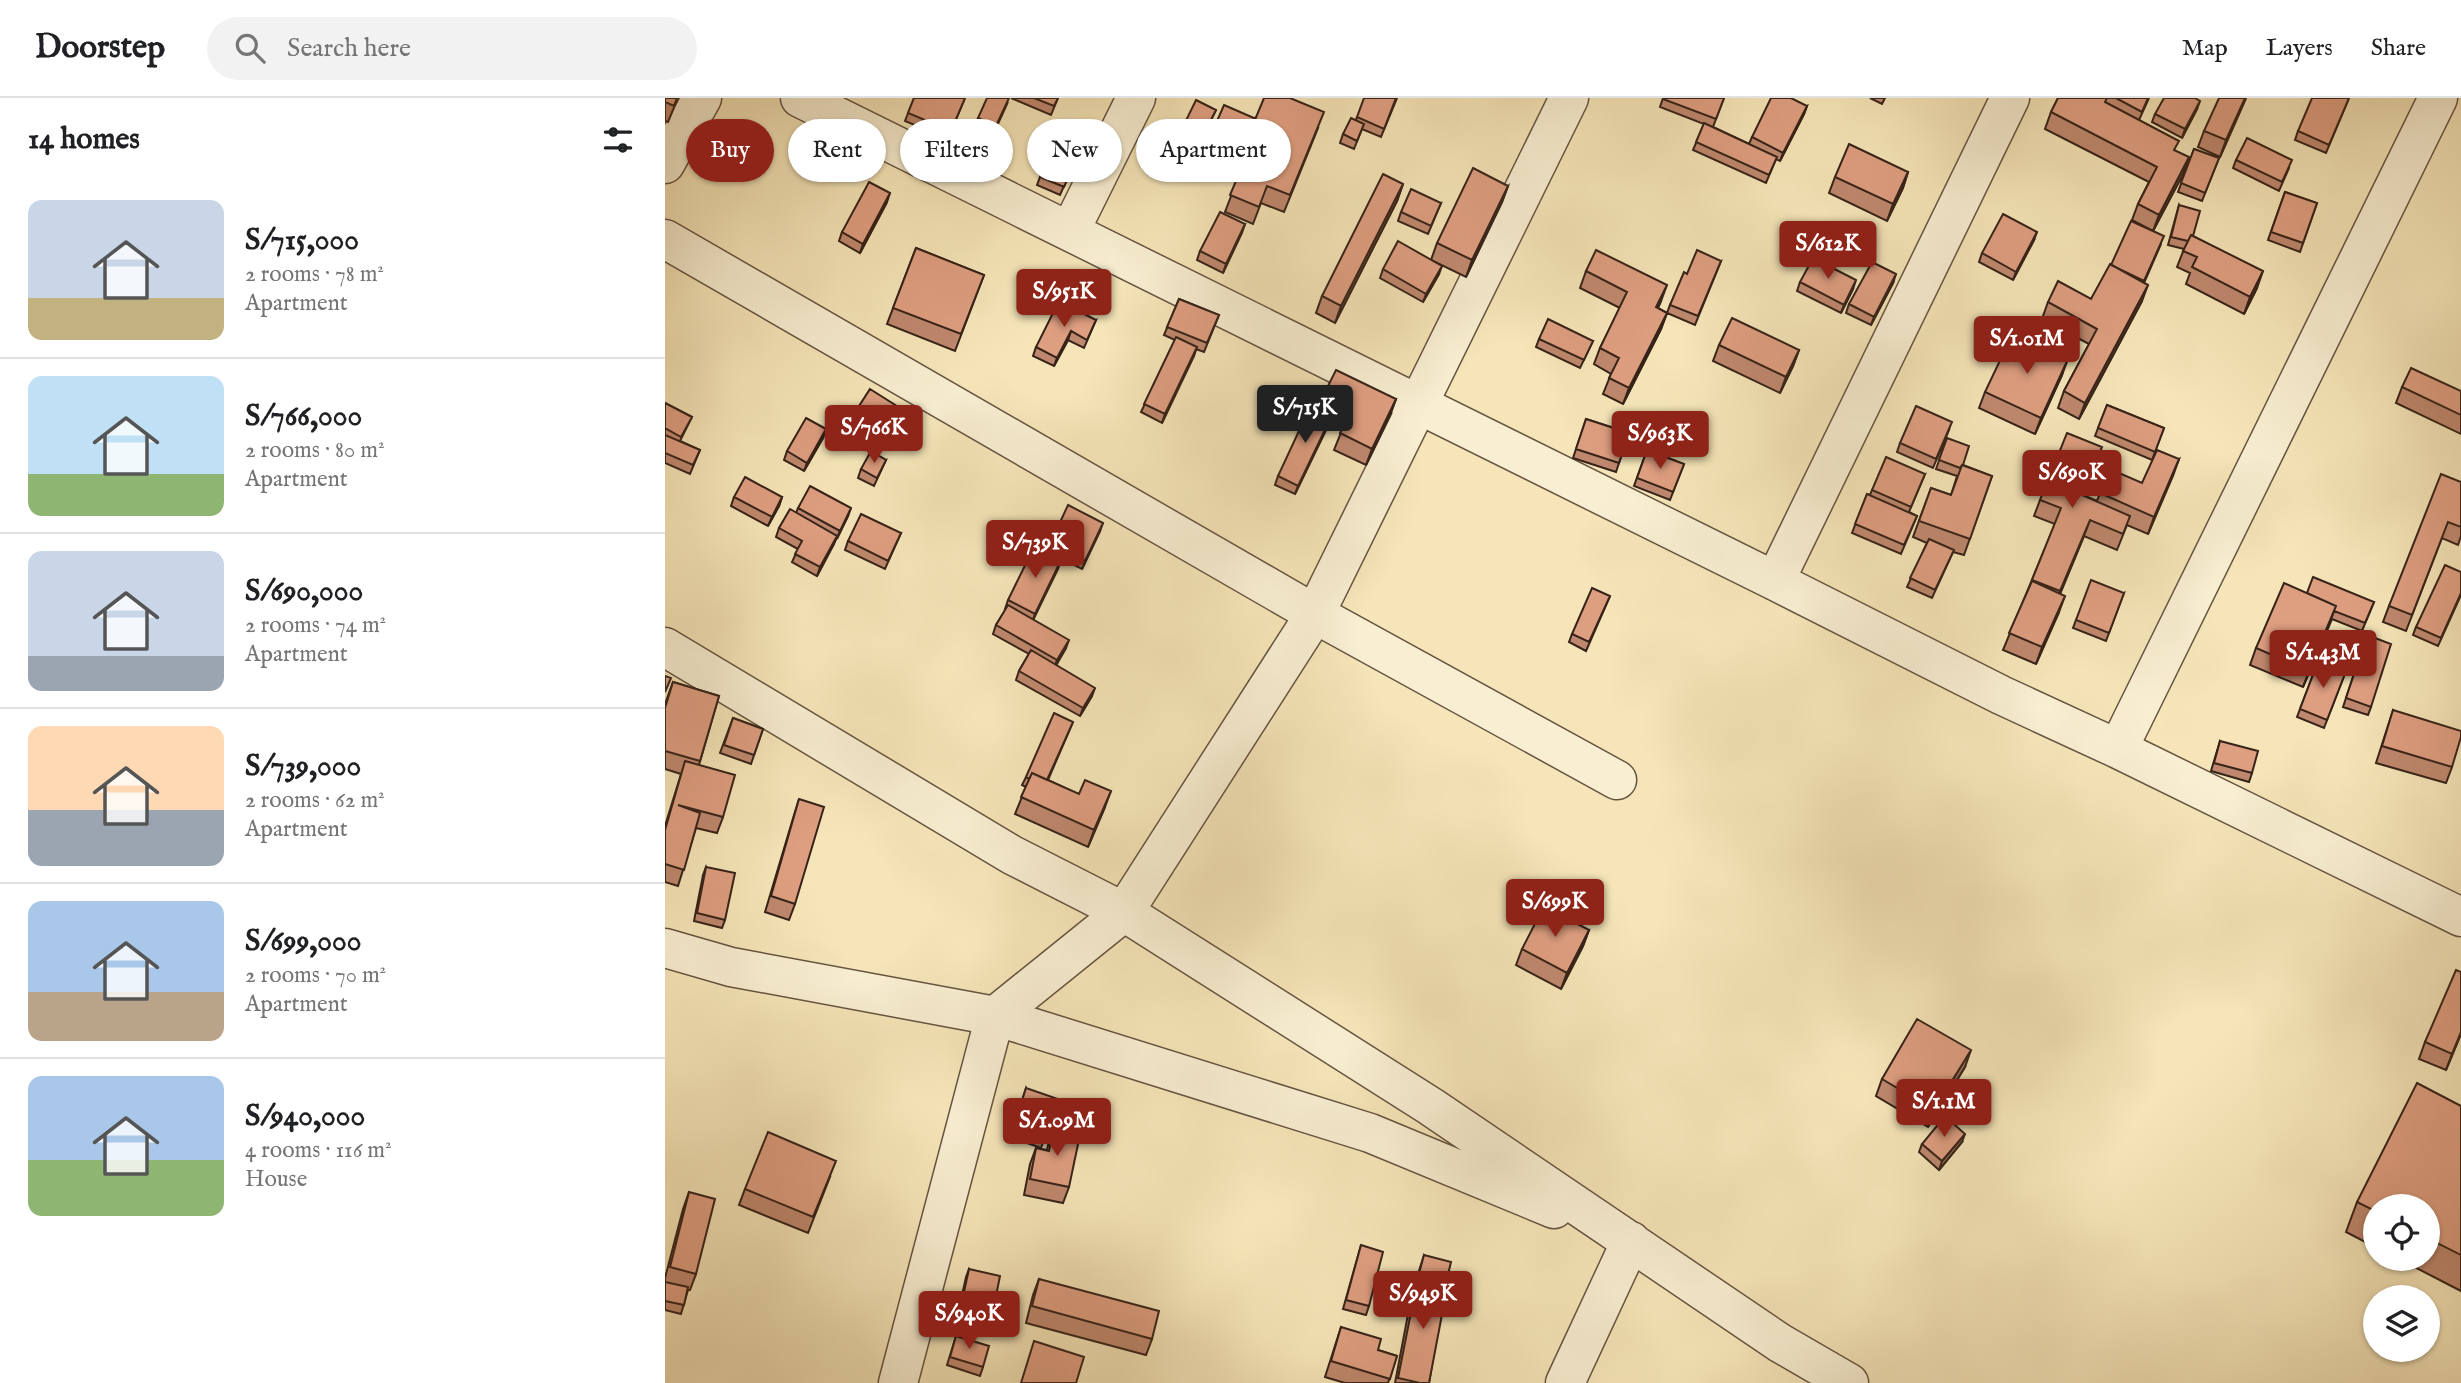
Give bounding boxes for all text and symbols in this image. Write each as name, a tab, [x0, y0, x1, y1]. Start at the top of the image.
search box	[207, 17, 697, 80]
text: Doorstep	[35, 27, 165, 69]
icon: search	[231, 29, 269, 67]
text: Search here	[287, 32, 411, 65]
text: Map	[2182, 33, 2228, 64]
text: Layers	[2266, 33, 2333, 64]
text: Share	[2371, 33, 2426, 64]
chip: Buy	[686, 119, 774, 182]
chip: Rent	[788, 119, 886, 182]
chip: Filters	[900, 119, 1013, 182]
chip: New	[1027, 119, 1122, 182]
chip: Apartment	[1136, 119, 1291, 182]
text: 14 homes	[28, 121, 140, 159]
icon: filters	[599, 121, 637, 159]
text: S/715,000	[245, 222, 359, 260]
pin: S/612K	[1771, 222, 1885, 281]
icon: home	[84, 228, 168, 312]
text: S/612K	[1795, 229, 1861, 258]
text: 2 rooms · 78 m²	[245, 260, 384, 289]
pin: S/951K	[1007, 270, 1121, 329]
text: S/951K	[1032, 277, 1096, 306]
text: Apartment	[245, 289, 348, 318]
pin: S/1.01M	[1962, 316, 2092, 376]
text: S/1.01M	[1990, 324, 2064, 353]
pin: S/715K	[1248, 386, 1362, 445]
text: S/715K	[1273, 393, 1337, 422]
text: S/766,000	[245, 398, 362, 436]
icon: home	[84, 404, 168, 488]
pin: S/766K	[817, 406, 931, 465]
pin: S/963K	[1603, 412, 1717, 471]
text: S/766K	[841, 413, 907, 442]
text: S/963K	[1628, 419, 1692, 448]
text: 2 rooms · 80 m²	[245, 436, 385, 465]
pin: S/690K	[2015, 450, 2129, 510]
text: S/690K	[2038, 458, 2106, 487]
text: Apartment	[245, 465, 348, 494]
pin: S/739K	[978, 520, 1092, 580]
text: S/739K	[1002, 528, 1068, 557]
text: S/690,000	[245, 573, 363, 611]
icon: home	[84, 579, 168, 663]
text: 2 rooms · 74 m²	[245, 611, 386, 640]
pin: S/1.43M	[2258, 630, 2388, 690]
text: S/1.43M	[2286, 638, 2360, 667]
text: Apartment	[245, 640, 348, 669]
text: S/739,000	[245, 748, 361, 786]
icon: home	[84, 754, 168, 838]
text: 2 rooms · 62 m²	[245, 786, 385, 815]
text: Apartment	[245, 815, 348, 844]
pin: S/699K	[1498, 880, 1612, 939]
text: S/699K	[1522, 887, 1588, 916]
text: S/699,000	[245, 923, 362, 961]
icon: home	[84, 929, 168, 1013]
text: 2 rooms · 70 m²	[245, 961, 386, 990]
text: Apartment	[245, 990, 348, 1019]
pin: S/1.1M	[1887, 1080, 2001, 1139]
text: S/1.1M	[1912, 1087, 1976, 1116]
text: S/940,000	[245, 1098, 365, 1136]
pin: S/1.09M	[992, 1098, 1122, 1158]
icon: home	[84, 1104, 168, 1188]
text: S/1.09M	[1019, 1106, 1095, 1135]
text: 4 rooms · 116 m²	[245, 1136, 392, 1165]
text: House	[245, 1165, 307, 1194]
map controls	[2363, 1194, 2440, 1362]
button: locate	[2363, 1194, 2440, 1271]
pin: S/949K	[1366, 1272, 1480, 1331]
text: S/949K	[1389, 1279, 1457, 1308]
button: layers	[2363, 1285, 2440, 1362]
pin: S/940K	[912, 1292, 1026, 1351]
text: S/940K	[935, 1299, 1003, 1328]

